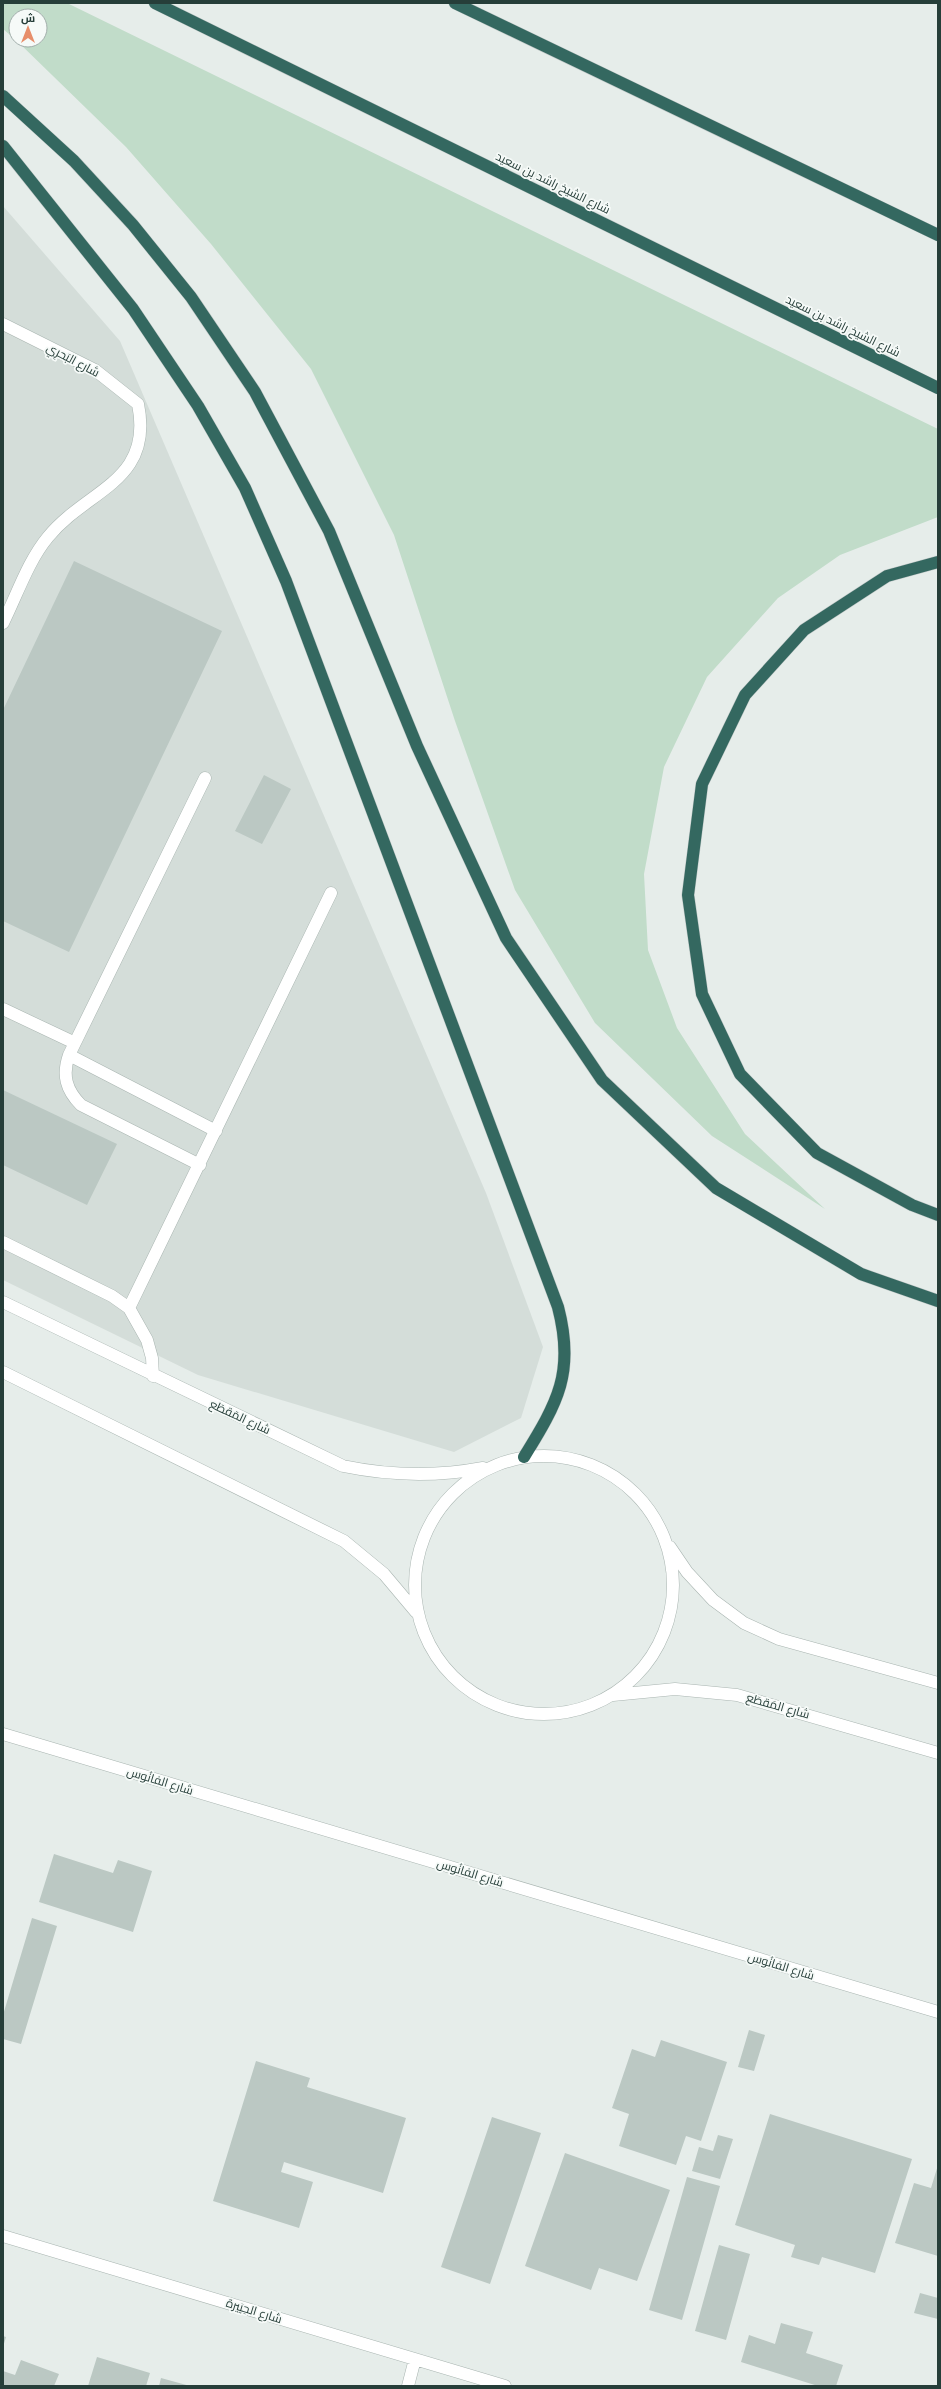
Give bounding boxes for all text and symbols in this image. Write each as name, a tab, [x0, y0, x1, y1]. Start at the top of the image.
north arrow	[8, 8, 48, 48]
text: ش	[21, 11, 35, 25]
street label: شارع الشيخ راشد بن سعيد	[493, 148, 613, 218]
street label: شارع الشيخ راشد بن سعيد	[783, 291, 903, 361]
street label: شارع البَحرِي	[43, 339, 102, 382]
street label: شارع المَقطَع	[207, 1396, 273, 1438]
street label: شارع المَقطَع	[744, 1689, 812, 1723]
street label: شارع الفانُوس	[125, 1763, 195, 1799]
street label: شارع الفانُوس	[435, 1855, 505, 1891]
street label: شارع الفانُوس	[746, 1948, 816, 1984]
street label: شارع الحِيَيرة	[224, 2295, 284, 2327]

